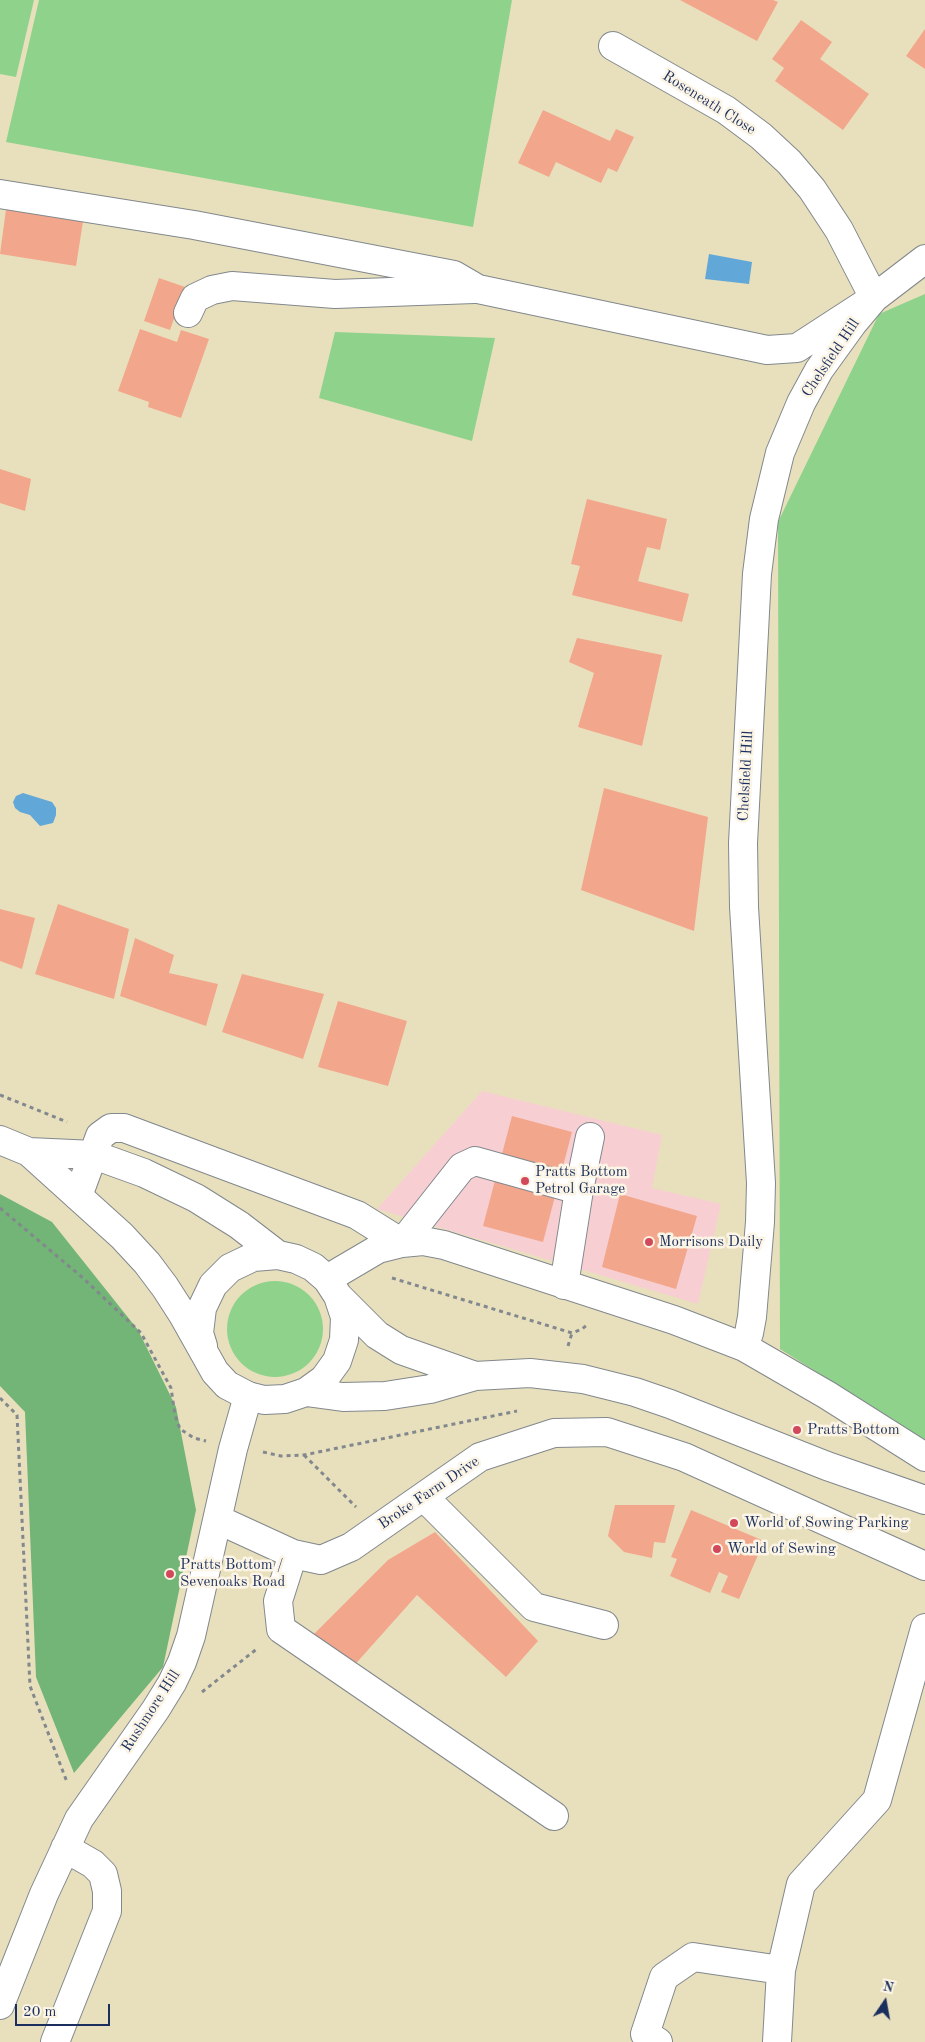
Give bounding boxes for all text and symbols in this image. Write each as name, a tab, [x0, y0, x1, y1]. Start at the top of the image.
street label: Roseneath Close	[659, 67, 759, 139]
street label: Chelsfield Hill	[798, 315, 864, 401]
street label: Chelsfield Hill	[735, 730, 757, 822]
place label: Pratts Bottom Petrol Garage	[535, 1163, 628, 1198]
marker: Pratts Bottom Petrol Garage	[519, 1175, 531, 1187]
place label: Morrisons Daily	[659, 1233, 763, 1251]
marker: Morrisons Daily	[643, 1236, 655, 1248]
place label: Pratts Bottom	[807, 1421, 900, 1439]
marker: Pratts Bottom	[791, 1424, 803, 1436]
street label: Broke Farm Drive	[375, 1453, 483, 1533]
place label: World of Sowing Parking	[744, 1514, 909, 1532]
marker: World of Sowing Parking	[728, 1517, 740, 1529]
place label: World of Sewing	[727, 1540, 836, 1558]
marker: World of Sewing	[711, 1543, 723, 1555]
place label: Pratts Bottom / Sevenoaks Road	[180, 1556, 285, 1591]
marker: Pratts Bottom / Sevenoaks Road	[164, 1568, 176, 1580]
street label: Rushmore Hill	[118, 1667, 184, 1755]
north arrow	[860, 1977, 910, 2027]
text: N	[881, 1979, 895, 1995]
scale bar	[18, 1994, 112, 2026]
text: 20 m	[23, 2005, 57, 2020]

